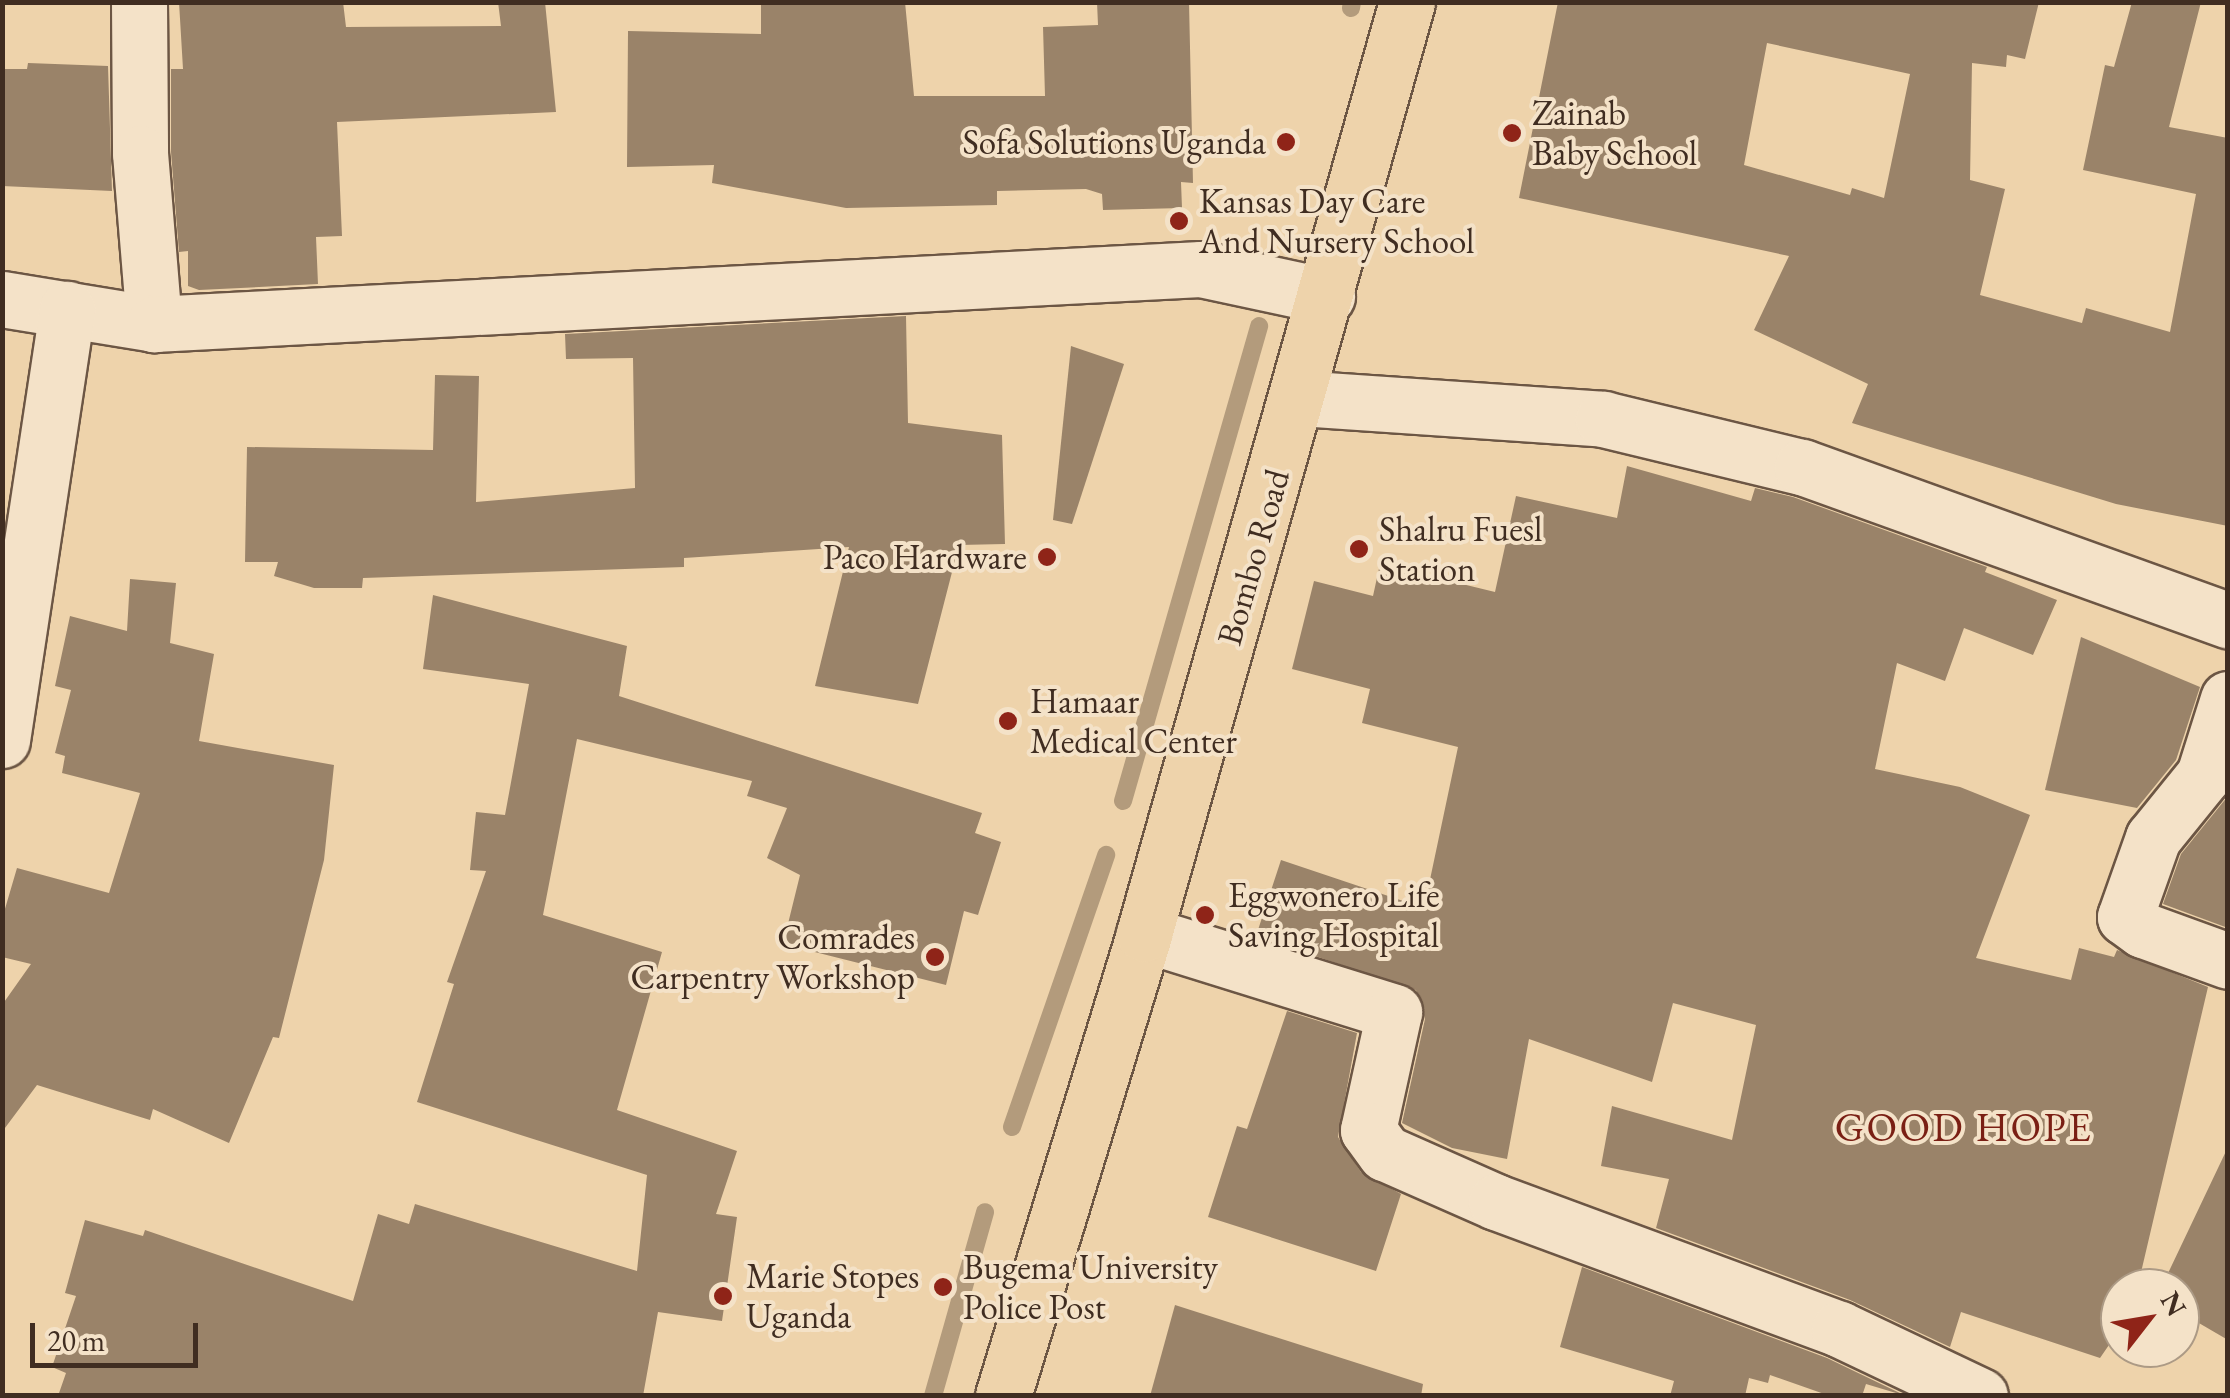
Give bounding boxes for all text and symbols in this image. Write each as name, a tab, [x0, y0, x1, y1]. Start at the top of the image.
place label: Zainab Baby School	[1532, 92, 1697, 174]
place label: Sofa Solutions Uganda	[962, 121, 1266, 163]
marker: Zainab Baby School	[1501, 122, 1523, 144]
marker: Sofa Solutions Uganda	[1275, 131, 1297, 153]
place label: Kansas Day Care And Nursery School	[1199, 180, 1474, 262]
marker: Kansas Day Care And Nursery School	[1168, 210, 1190, 232]
street label: Bombo Road	[1208, 464, 1298, 650]
place label: Shalru Fuesl Station	[1379, 508, 1543, 590]
place label: Paco Hardware	[823, 536, 1027, 578]
marker: Shalru Fuesl Station	[1348, 538, 1370, 560]
marker: Paco Hardware	[1036, 546, 1058, 568]
place label: Hamaar Medical Center	[1030, 680, 1237, 762]
marker: Hamaar Medical Center	[995, 708, 1021, 734]
place label: Eggwonero Life Saving Hospital	[1228, 874, 1440, 956]
marker: Eggwonero Life Saving Hospital	[1192, 902, 1218, 928]
place label: Comrades Carpentry Workshop	[630, 916, 915, 998]
marker: Comrades Carpentry Workshop	[924, 946, 946, 968]
district label: GOOD HOPE	[1835, 1103, 2093, 1151]
place label: Bugema University Police Post	[963, 1246, 1218, 1328]
place label: Marie Stopes Uganda	[746, 1255, 919, 1337]
north arrow	[2100, 1268, 2200, 1368]
marker: Bugema University Police Post	[932, 1276, 954, 1298]
marker: Marie Stopes Uganda	[710, 1283, 736, 1309]
text: N	[2153, 1285, 2195, 1323]
scale bar	[35, 1303, 202, 1365]
text: 20 m	[47, 1321, 105, 1360]

